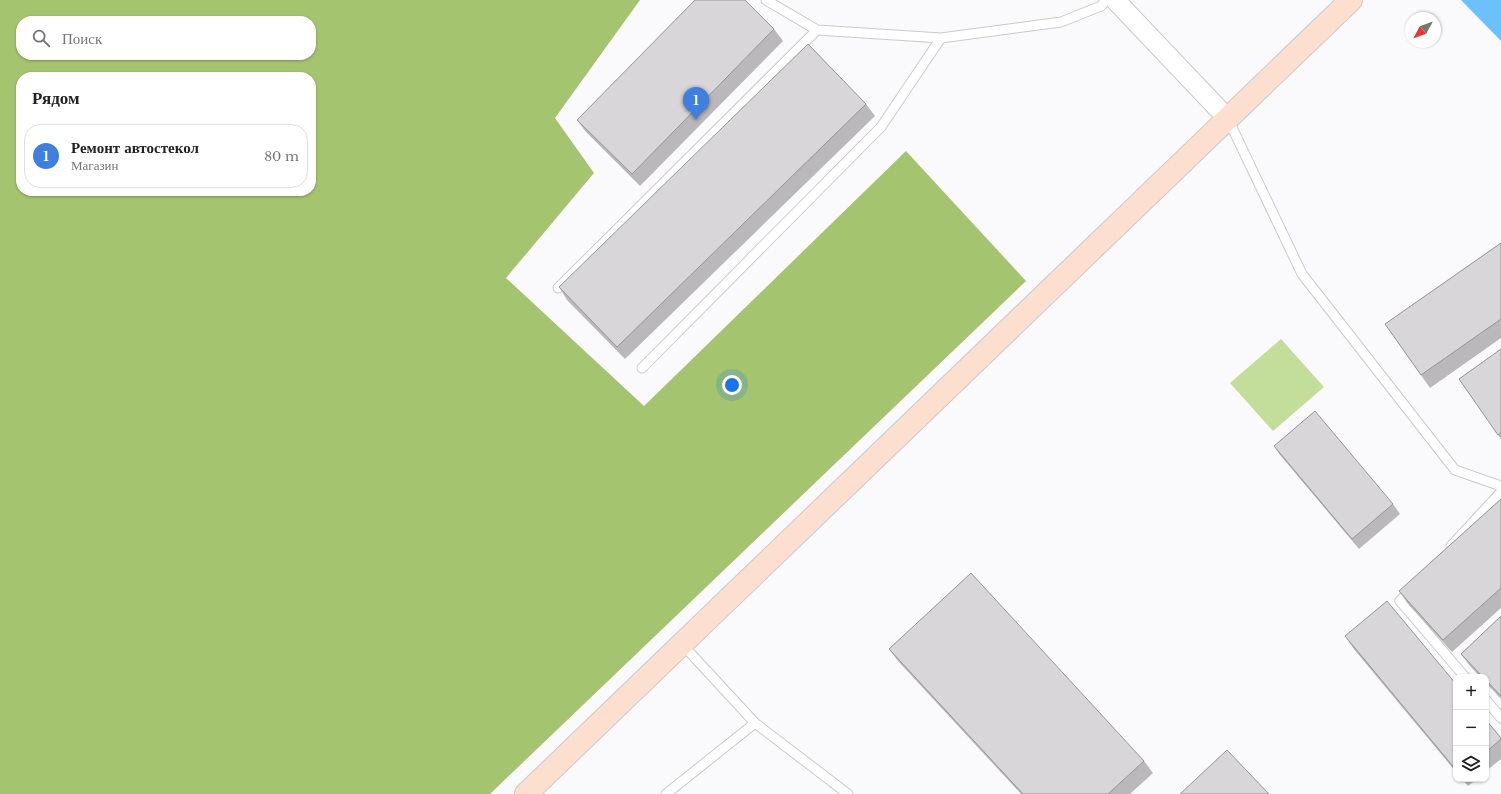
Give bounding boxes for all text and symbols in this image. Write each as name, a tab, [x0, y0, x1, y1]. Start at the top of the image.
north arrow	[1405, 12, 1441, 48]
search box	[16, 16, 316, 60]
icon: search	[30, 27, 52, 49]
text: Поиск	[62, 29, 102, 48]
pin: 1	[683, 87, 709, 120]
text: Рядом	[32, 88, 80, 109]
text: Ремонт автостекол	[71, 138, 199, 157]
text: 1	[43, 148, 49, 165]
text: 80 m	[264, 148, 299, 165]
text: Магазин	[71, 157, 118, 174]
your location	[722, 375, 742, 395]
map controls	[1453, 674, 1489, 782]
button: +	[1453, 674, 1489, 710]
button: −	[1453, 710, 1489, 746]
button: layers	[1453, 746, 1489, 782]

